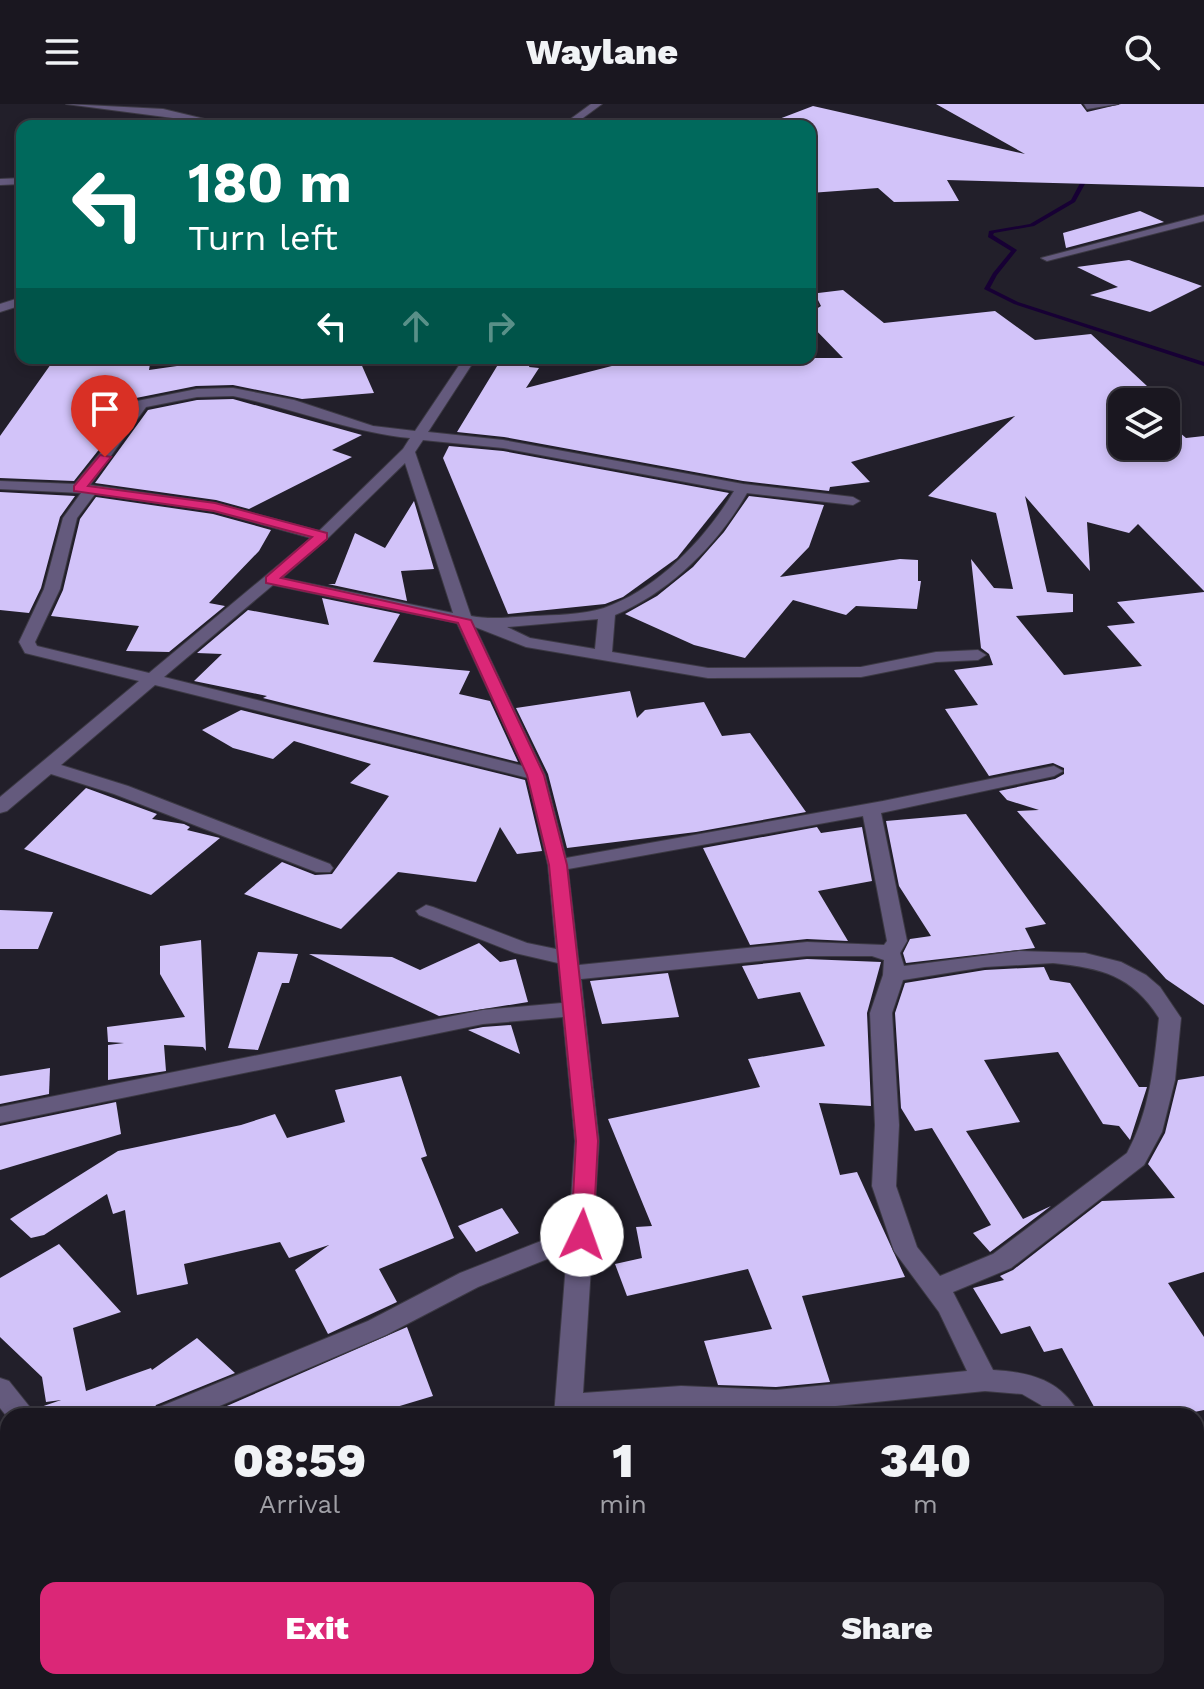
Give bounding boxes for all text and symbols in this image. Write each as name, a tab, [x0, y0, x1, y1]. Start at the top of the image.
icon: menu	[40, 30, 84, 74]
icon: search	[1120, 30, 1164, 74]
text: Waylane	[526, 31, 678, 73]
text: 180 m	[188, 150, 352, 216]
icon: left	[56, 152, 160, 256]
text: Turn left	[188, 217, 338, 259]
icon: left	[310, 304, 354, 348]
icon: ahead	[394, 304, 438, 348]
icon: right	[478, 304, 522, 348]
pin	[71, 375, 139, 457]
icon: arrive	[83, 387, 127, 431]
map controls	[1108, 388, 1180, 460]
button: layers	[1108, 388, 1180, 460]
position arrow	[540, 1193, 624, 1277]
text: 08:59	[233, 1432, 366, 1489]
text: 1	[612, 1432, 634, 1489]
text: 340	[880, 1432, 971, 1489]
text: Arrival	[259, 1489, 340, 1519]
text: min	[599, 1489, 647, 1519]
text: m	[913, 1489, 938, 1519]
button: Exit	[40, 1582, 594, 1674]
button: Share	[610, 1582, 1164, 1674]

